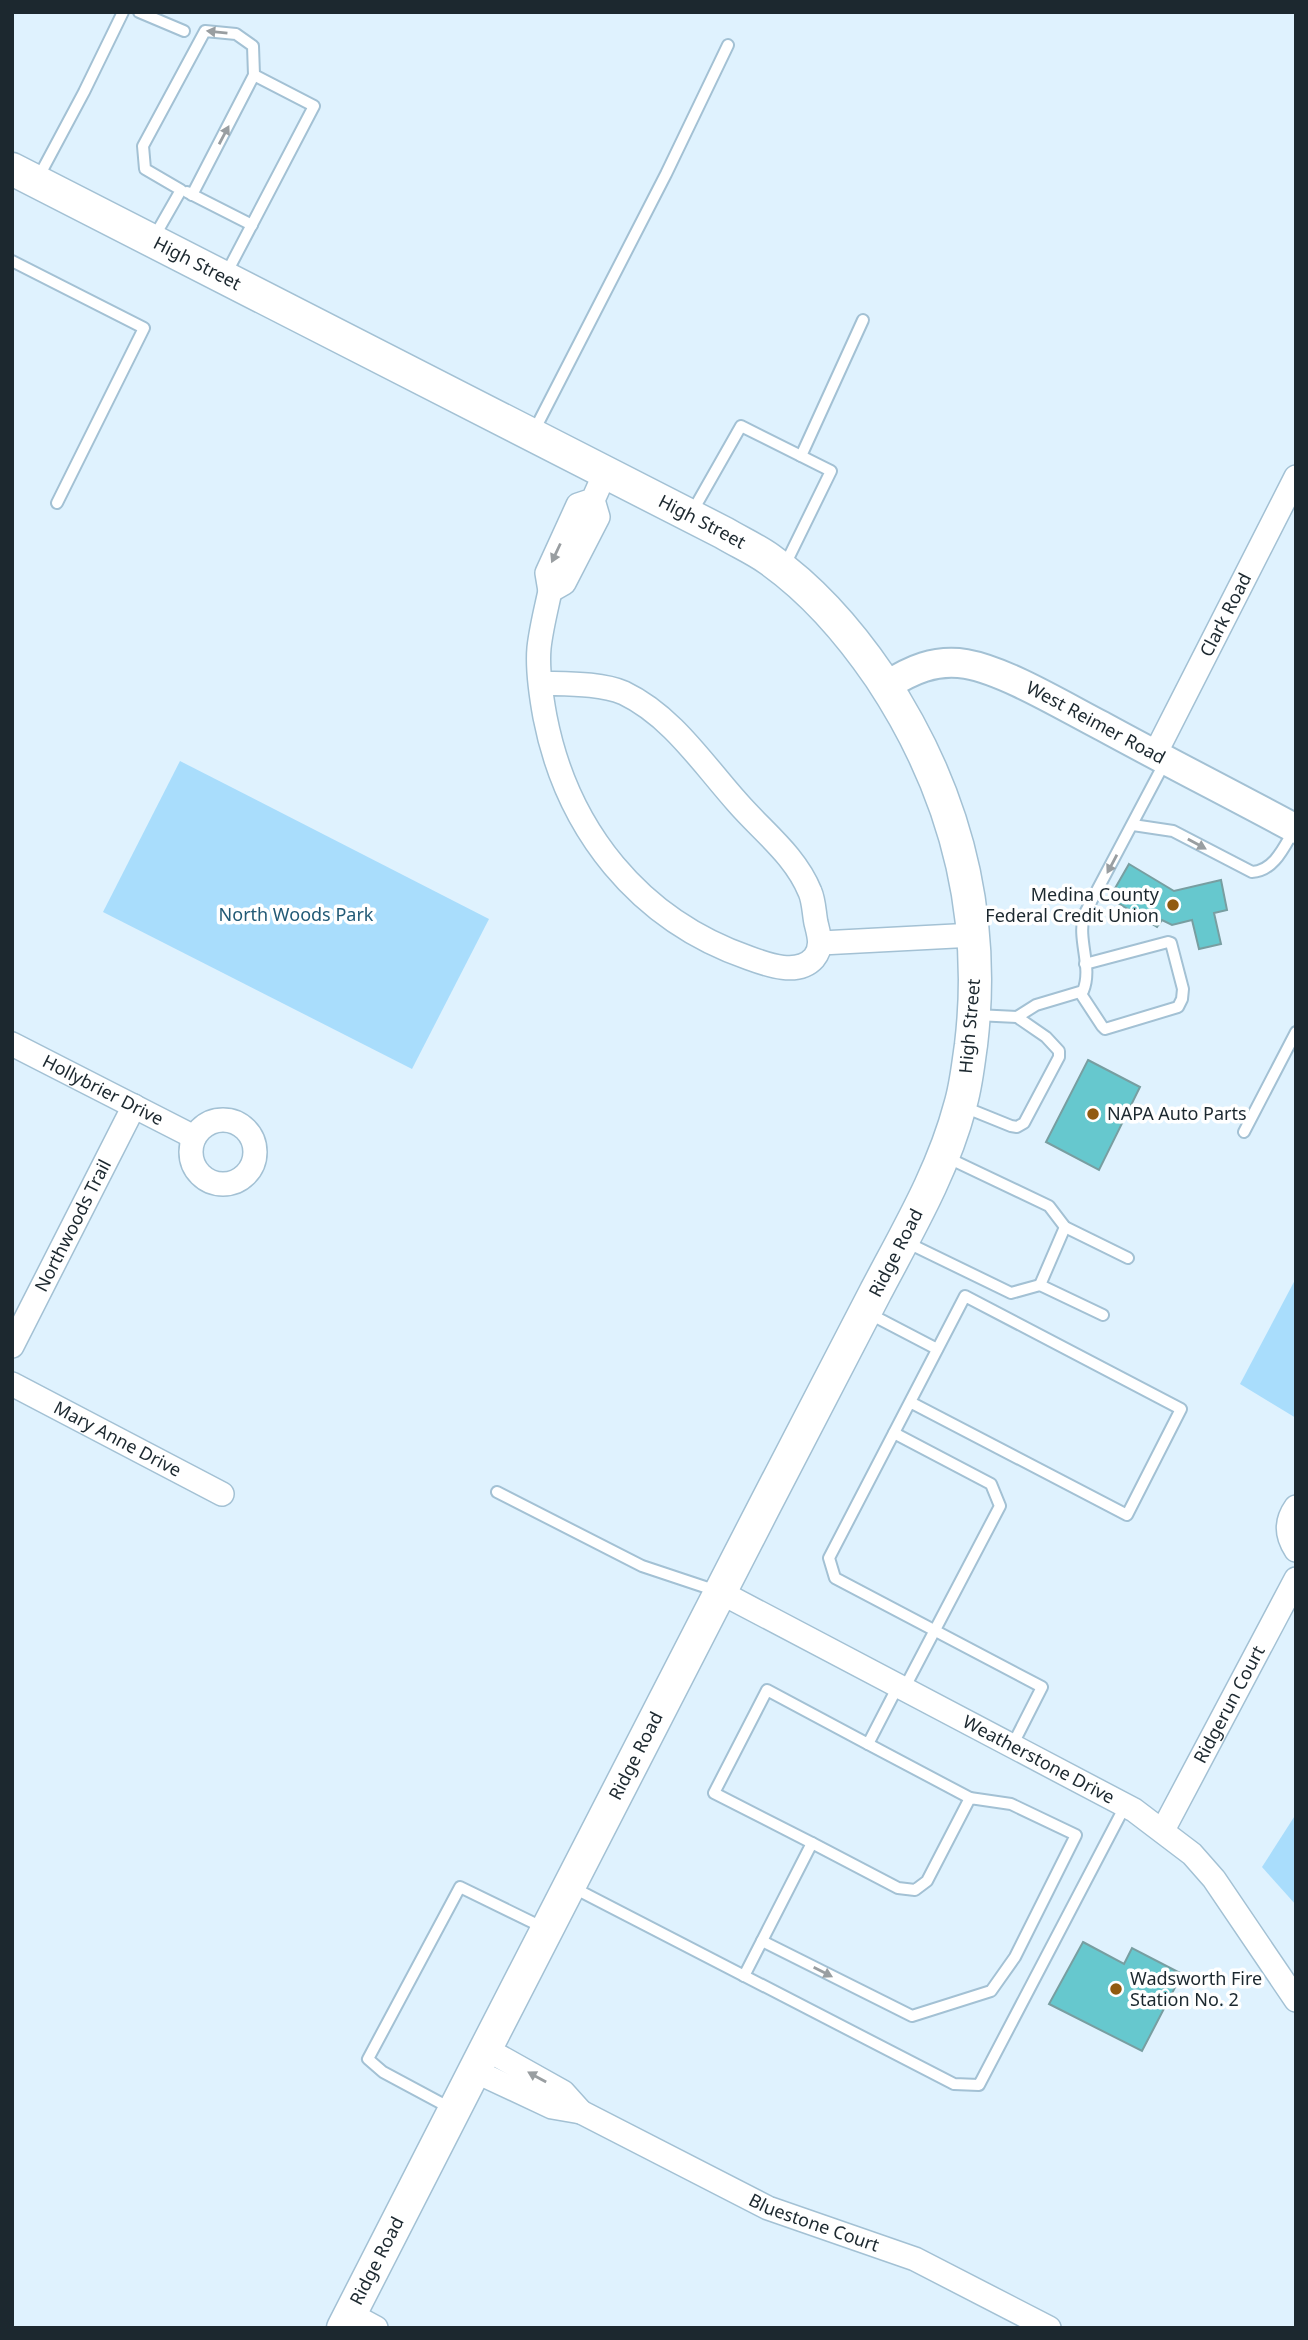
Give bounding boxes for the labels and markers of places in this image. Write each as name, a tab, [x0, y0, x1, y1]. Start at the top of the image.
place label: Medina County Federal Credit Union	[985, 882, 1160, 927]
marker: Medina County Federal Credit Union	[1165, 897, 1181, 913]
place label: NAPA Auto Parts	[1107, 1101, 1247, 1125]
marker: NAPA Auto Parts	[1085, 1106, 1101, 1122]
place label: Wadsworth Fire Station No. 2	[1130, 1966, 1262, 2011]
marker: Wadsworth Fire Station No. 2	[1108, 1981, 1124, 1997]

